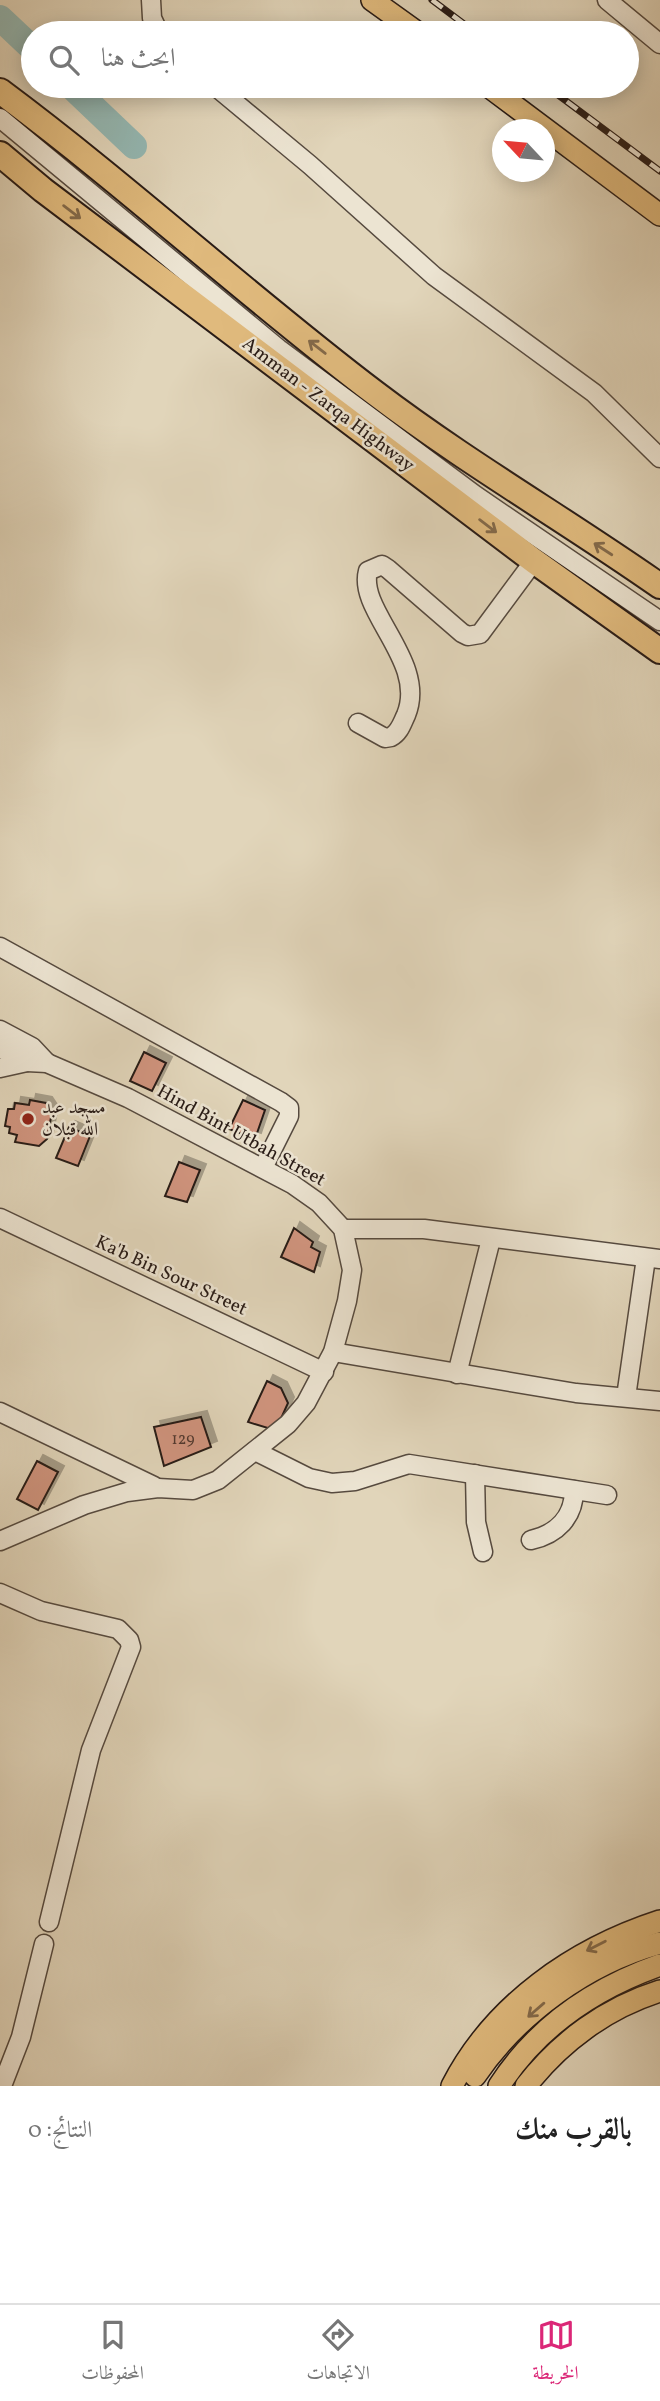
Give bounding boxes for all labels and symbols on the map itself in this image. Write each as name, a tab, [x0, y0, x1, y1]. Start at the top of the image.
north arrow	[492, 119, 555, 182]
one-way arrow	[62, 204, 81, 219]
street label: Amman - Zarqa Highway	[236, 331, 420, 479]
one-way arrow	[308, 340, 326, 355]
one-way arrow	[478, 519, 497, 534]
one-way arrow	[594, 541, 613, 556]
street label: Hind Bint Utbah Street	[152, 1079, 330, 1193]
place label: مسجد عبد الله قبلان	[42, 1095, 106, 1143]
marker: مسجد عبد الله قبلان	[20, 1111, 36, 1127]
street label: Ka'b Bin Sour Street	[91, 1229, 251, 1323]
house number: 129	[172, 1429, 194, 1451]
one-way arrow	[587, 1939, 607, 1953]
one-way arrow	[528, 2002, 546, 2018]

